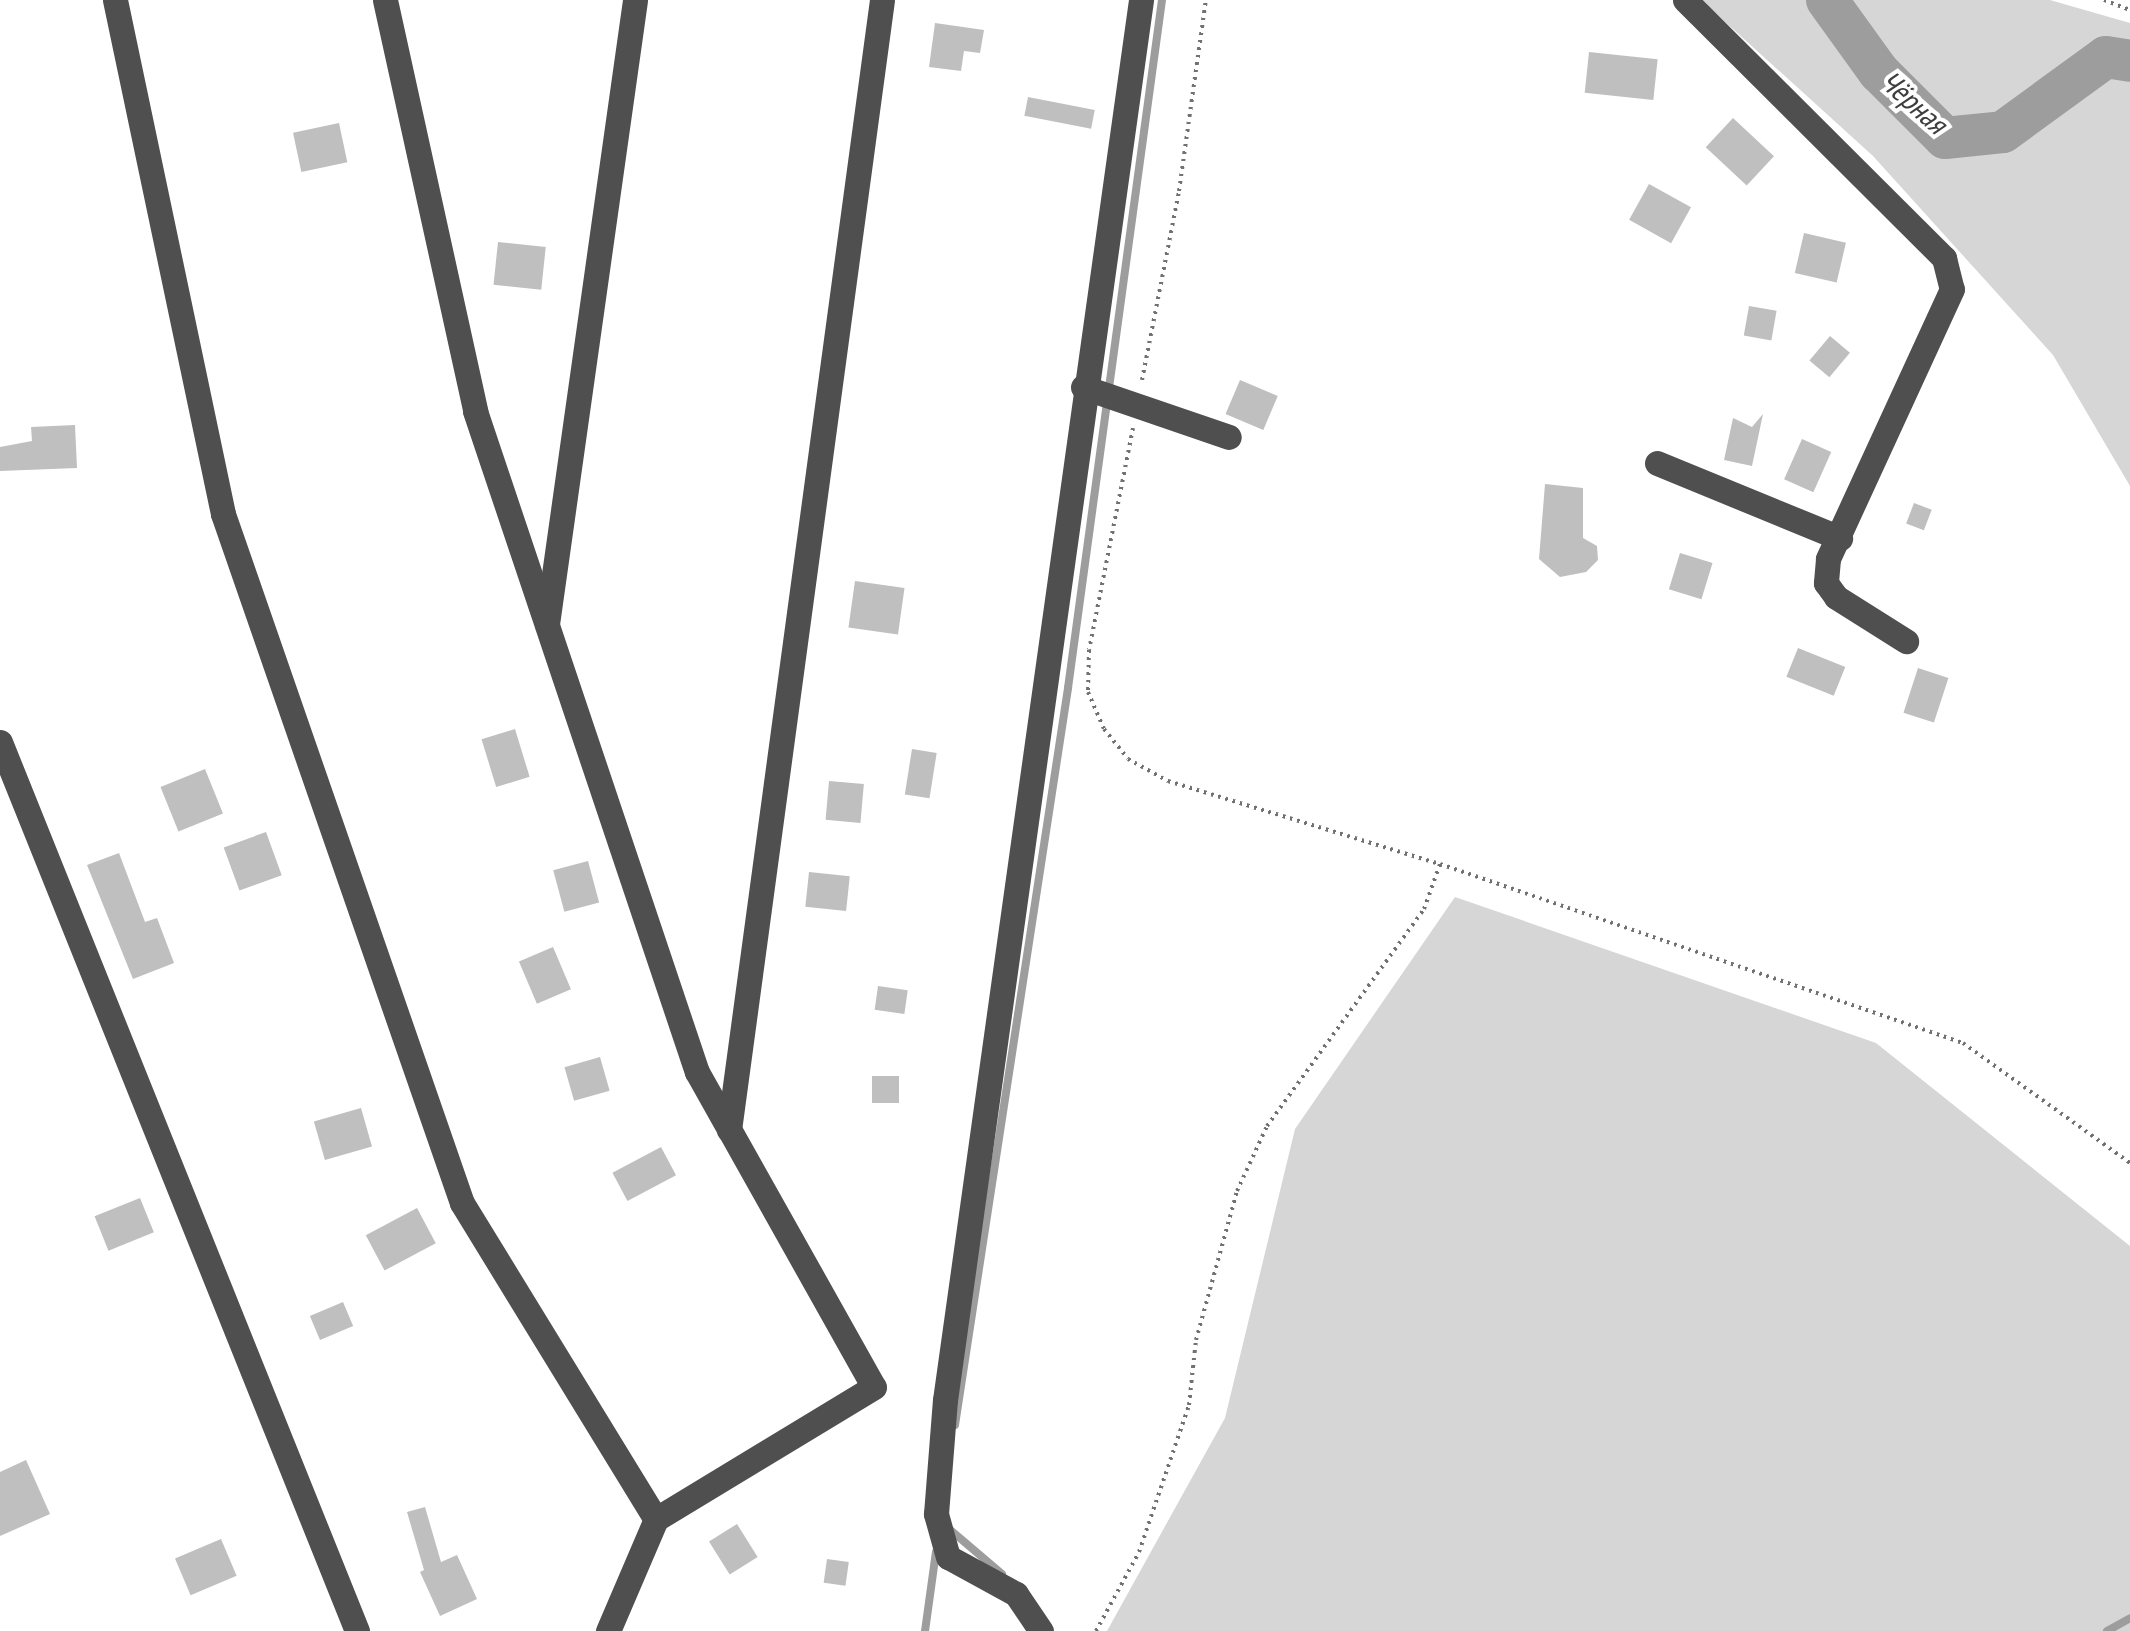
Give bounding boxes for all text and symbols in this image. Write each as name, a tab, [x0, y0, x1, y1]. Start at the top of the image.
water label: Чёрная	[1873, 63, 1955, 141]

